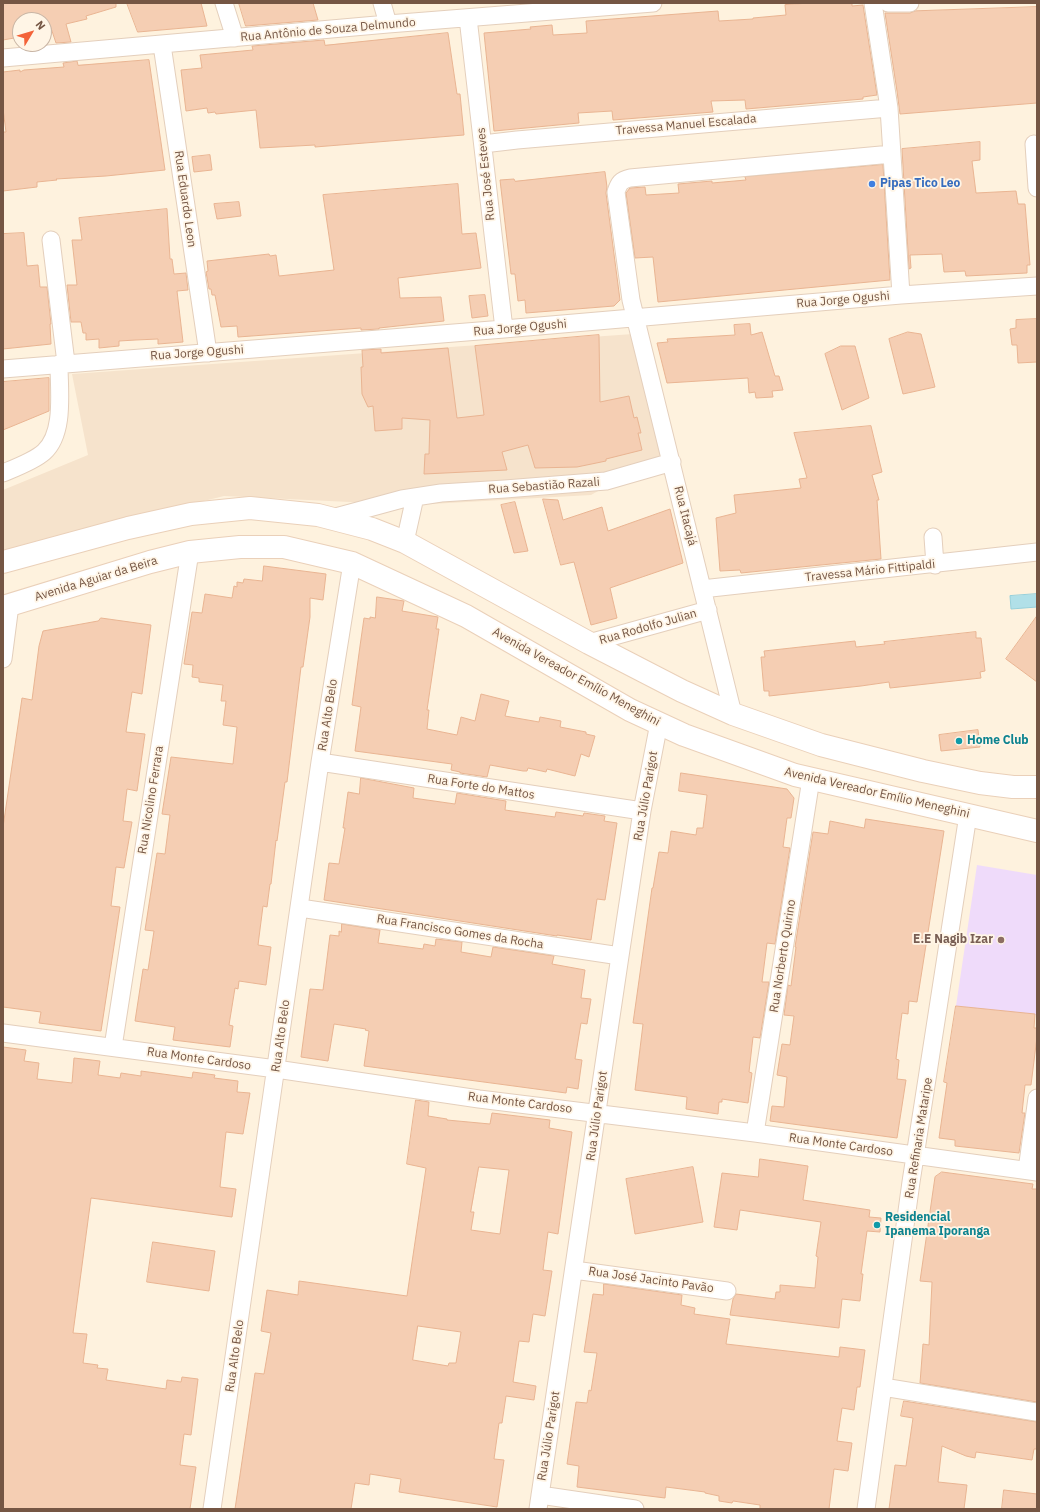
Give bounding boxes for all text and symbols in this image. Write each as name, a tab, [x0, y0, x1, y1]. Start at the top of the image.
north arrow	[12, 12, 52, 52]
street label: Rua Antônio de Souza Delmundo	[240, 15, 416, 45]
text: N	[33, 18, 49, 33]
street label: Travessa Manuel Escalada	[615, 112, 757, 138]
street label: Rua José Esteves	[474, 127, 498, 221]
street label: Rua Eduardo Leon	[171, 150, 199, 248]
place label: Pipas Tico Leo	[880, 177, 960, 191]
marker: Pipas Tico Leo	[867, 179, 877, 189]
street label: Rua Jorge Ogushi	[796, 289, 890, 311]
street label: Rua Jorge Ogushi	[473, 317, 567, 339]
street label: Rua Jorge Ogushi	[150, 343, 244, 363]
street label: Rua Sebastião Razali	[488, 475, 600, 497]
street label: Rua Itacajá	[671, 485, 699, 547]
street label: Avenida Aguiar da Beira	[33, 553, 159, 605]
street label: Travessa Mário Fittipaldi	[804, 557, 936, 585]
street label: Rua Rodolfo Julian	[598, 606, 698, 648]
street label: Avenida Vereador Emílio Meneghini	[490, 625, 662, 729]
street label: Rua Alto Belo	[315, 678, 341, 752]
place label: Home Club	[967, 734, 1029, 748]
marker: Home Club	[954, 736, 964, 746]
street label: Rua Nicolino Ferrara	[135, 745, 167, 855]
street label: Rua Júlio Parigot	[631, 750, 661, 842]
street label: Avenida Vereador Emílio Meneghini	[783, 765, 971, 821]
street label: Rua Forte do Mattos	[426, 771, 536, 803]
street label: Rua Norberto Quirino	[767, 898, 799, 1014]
street label: Rua Francisco Gomes da Rocha	[376, 912, 544, 952]
place label: E.E Nagib Izar	[913, 933, 993, 947]
marker: E.E Nagib Izar	[996, 935, 1006, 945]
street label: Rua Alto Belo	[269, 999, 293, 1073]
street label: Rua Monte Cardoso	[146, 1045, 252, 1073]
street label: Rua Júlio Parigot	[584, 1070, 610, 1162]
street label: Rua Refinaria Mataripe	[902, 1077, 936, 1199]
street label: Rua Monte Cardoso	[467, 1089, 573, 1117]
street label: Rua Monte Cardoso	[788, 1131, 894, 1159]
place label: Residencial Ipanema Iporanga	[885, 1211, 990, 1239]
marker: Residencial Ipanema Iporanga	[872, 1220, 882, 1230]
street label: Rua José Jacinto Pavão	[587, 1264, 715, 1296]
street label: Rua Alto Belo	[223, 1319, 247, 1393]
street label: Rua Júlio Parigot	[535, 1390, 563, 1482]

